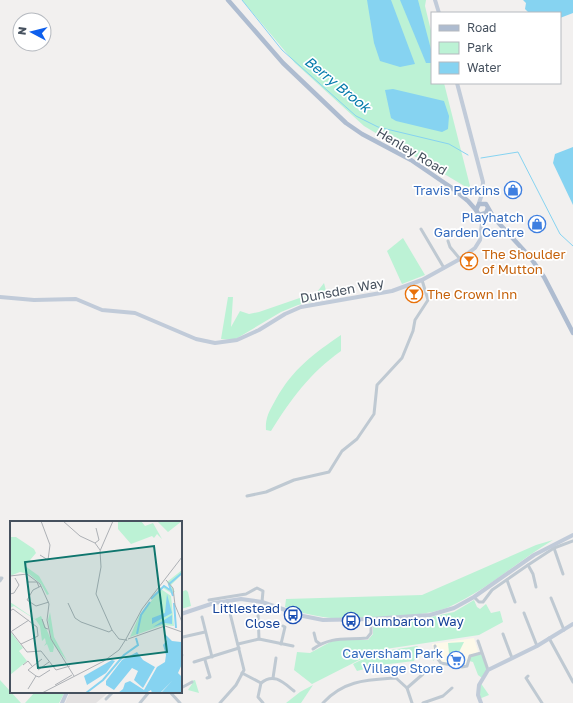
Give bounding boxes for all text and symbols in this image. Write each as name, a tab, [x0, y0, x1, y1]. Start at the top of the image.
north arrow	[12, 12, 52, 52]
legend	[431, 12, 561, 84]
text: Road	[467, 20, 496, 35]
text: N	[15, 26, 29, 36]
text: Park	[467, 40, 493, 55]
water label: Berry Brook	[302, 52, 376, 117]
text: Water	[467, 60, 501, 75]
street label: Henley Road	[374, 124, 450, 178]
shop icon: Travis Perkins	[503, 180, 523, 200]
place label: Travis Perkins	[413, 182, 500, 198]
place label: Playhatch Garden Centre	[434, 209, 524, 240]
shop icon: Playhatch Garden Centre	[527, 214, 547, 234]
place label: The Shoulder of Mutton	[482, 246, 565, 277]
bar icon: The Shoulder of Mutton	[459, 251, 479, 271]
street label: Dunsden Way	[299, 274, 386, 306]
bar icon: The Crown Inn	[404, 284, 424, 304]
place label: The Crown Inn	[427, 286, 517, 302]
inset map	[10, 521, 182, 693]
place label: Littlestead Close	[212, 600, 280, 631]
bus stop icon: Littlestead Close	[283, 605, 303, 625]
bus stop icon: Dumbarton Way	[341, 611, 361, 631]
place label: Dumbarton Way	[364, 613, 464, 629]
place label: Caversham Park Village Store	[342, 645, 444, 676]
supermarket icon: Caversham Park Village Store	[446, 650, 466, 670]

